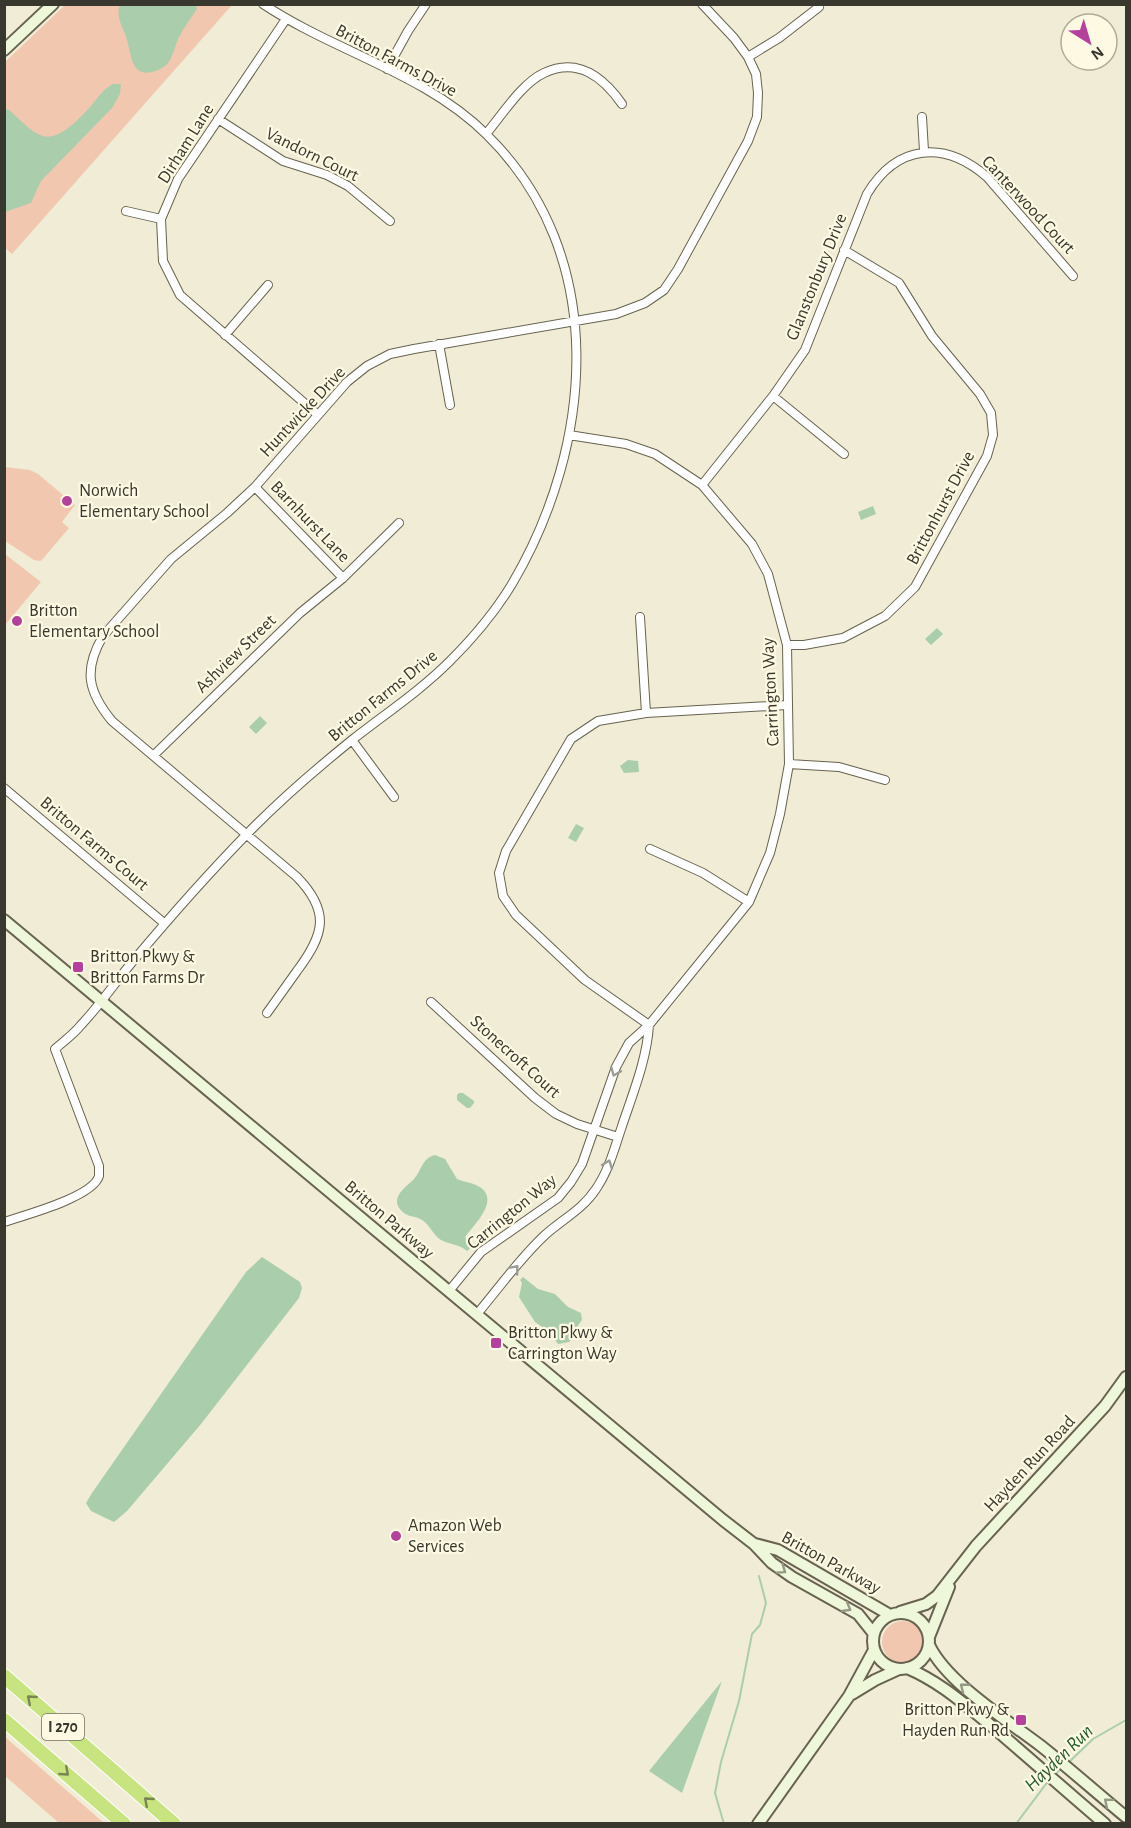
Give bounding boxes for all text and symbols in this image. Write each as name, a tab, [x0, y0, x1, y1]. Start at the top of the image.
north arrow	[1059, 12, 1119, 72]
street label: Britton Farms Drive	[332, 21, 460, 101]
text: N	[1088, 43, 1107, 63]
street label: Dirham Lane	[155, 101, 217, 187]
street label: Vandorn Court	[263, 125, 362, 185]
street label: Canterwood Court	[978, 152, 1078, 258]
street label: Glanstonbury Drive	[783, 211, 851, 343]
street label: Huntwicke Drive	[257, 363, 349, 461]
street label: Brittonhurst Drive	[904, 448, 978, 568]
street label: Barnhurst Lane	[267, 478, 353, 566]
place label: Norwich Elementary School	[79, 482, 210, 521]
marker: Norwich Elementary School	[60, 494, 74, 508]
place label: Britton Elementary School	[29, 602, 160, 641]
street label: Ashview Street	[192, 611, 280, 697]
marker: Britton Elementary School	[10, 614, 24, 628]
street label: Carrington Way	[759, 637, 783, 747]
street label: Britton Farms Drive	[325, 647, 441, 745]
street label: Britton Farms Court	[36, 794, 152, 895]
place label: Britton Pkwy & Britton Farms Dr	[90, 948, 205, 987]
marker: Britton Pkwy & Britton Farms Dr	[71, 960, 85, 974]
street label: Stonecroft Court	[467, 1012, 564, 1102]
one-way arrow	[610, 1066, 623, 1076]
one-way arrow	[601, 1159, 614, 1170]
street label: Carrington Way	[464, 1171, 560, 1253]
street label: Britton Parkway	[341, 1178, 437, 1263]
one-way arrow	[507, 1265, 518, 1276]
place label: Britton Pkwy & Carrington Way	[508, 1324, 617, 1363]
marker: Britton Pkwy & Carrington Way	[489, 1336, 503, 1350]
street label: Hayden Run Road	[981, 1413, 1079, 1515]
place label: Amazon Web Services	[408, 1517, 502, 1556]
street label: Britton Parkway	[778, 1528, 884, 1598]
marker: Amazon Web Services	[389, 1529, 403, 1543]
one-way arrow	[776, 1563, 787, 1574]
one-way arrow	[841, 1601, 851, 1612]
one-way arrow	[960, 1683, 971, 1694]
one-way arrow	[27, 1695, 38, 1706]
place label: Britton Pkwy & Hayden Run Rd	[902, 1701, 1010, 1740]
marker: Britton Pkwy & Hayden Run Rd	[1014, 1713, 1028, 1727]
road number: I 270	[42, 1714, 84, 1740]
water label: Hayden Run	[1021, 1721, 1097, 1795]
one-way arrow	[58, 1765, 68, 1776]
one-way arrow	[144, 1797, 155, 1808]
one-way arrow	[1104, 1798, 1115, 1809]

